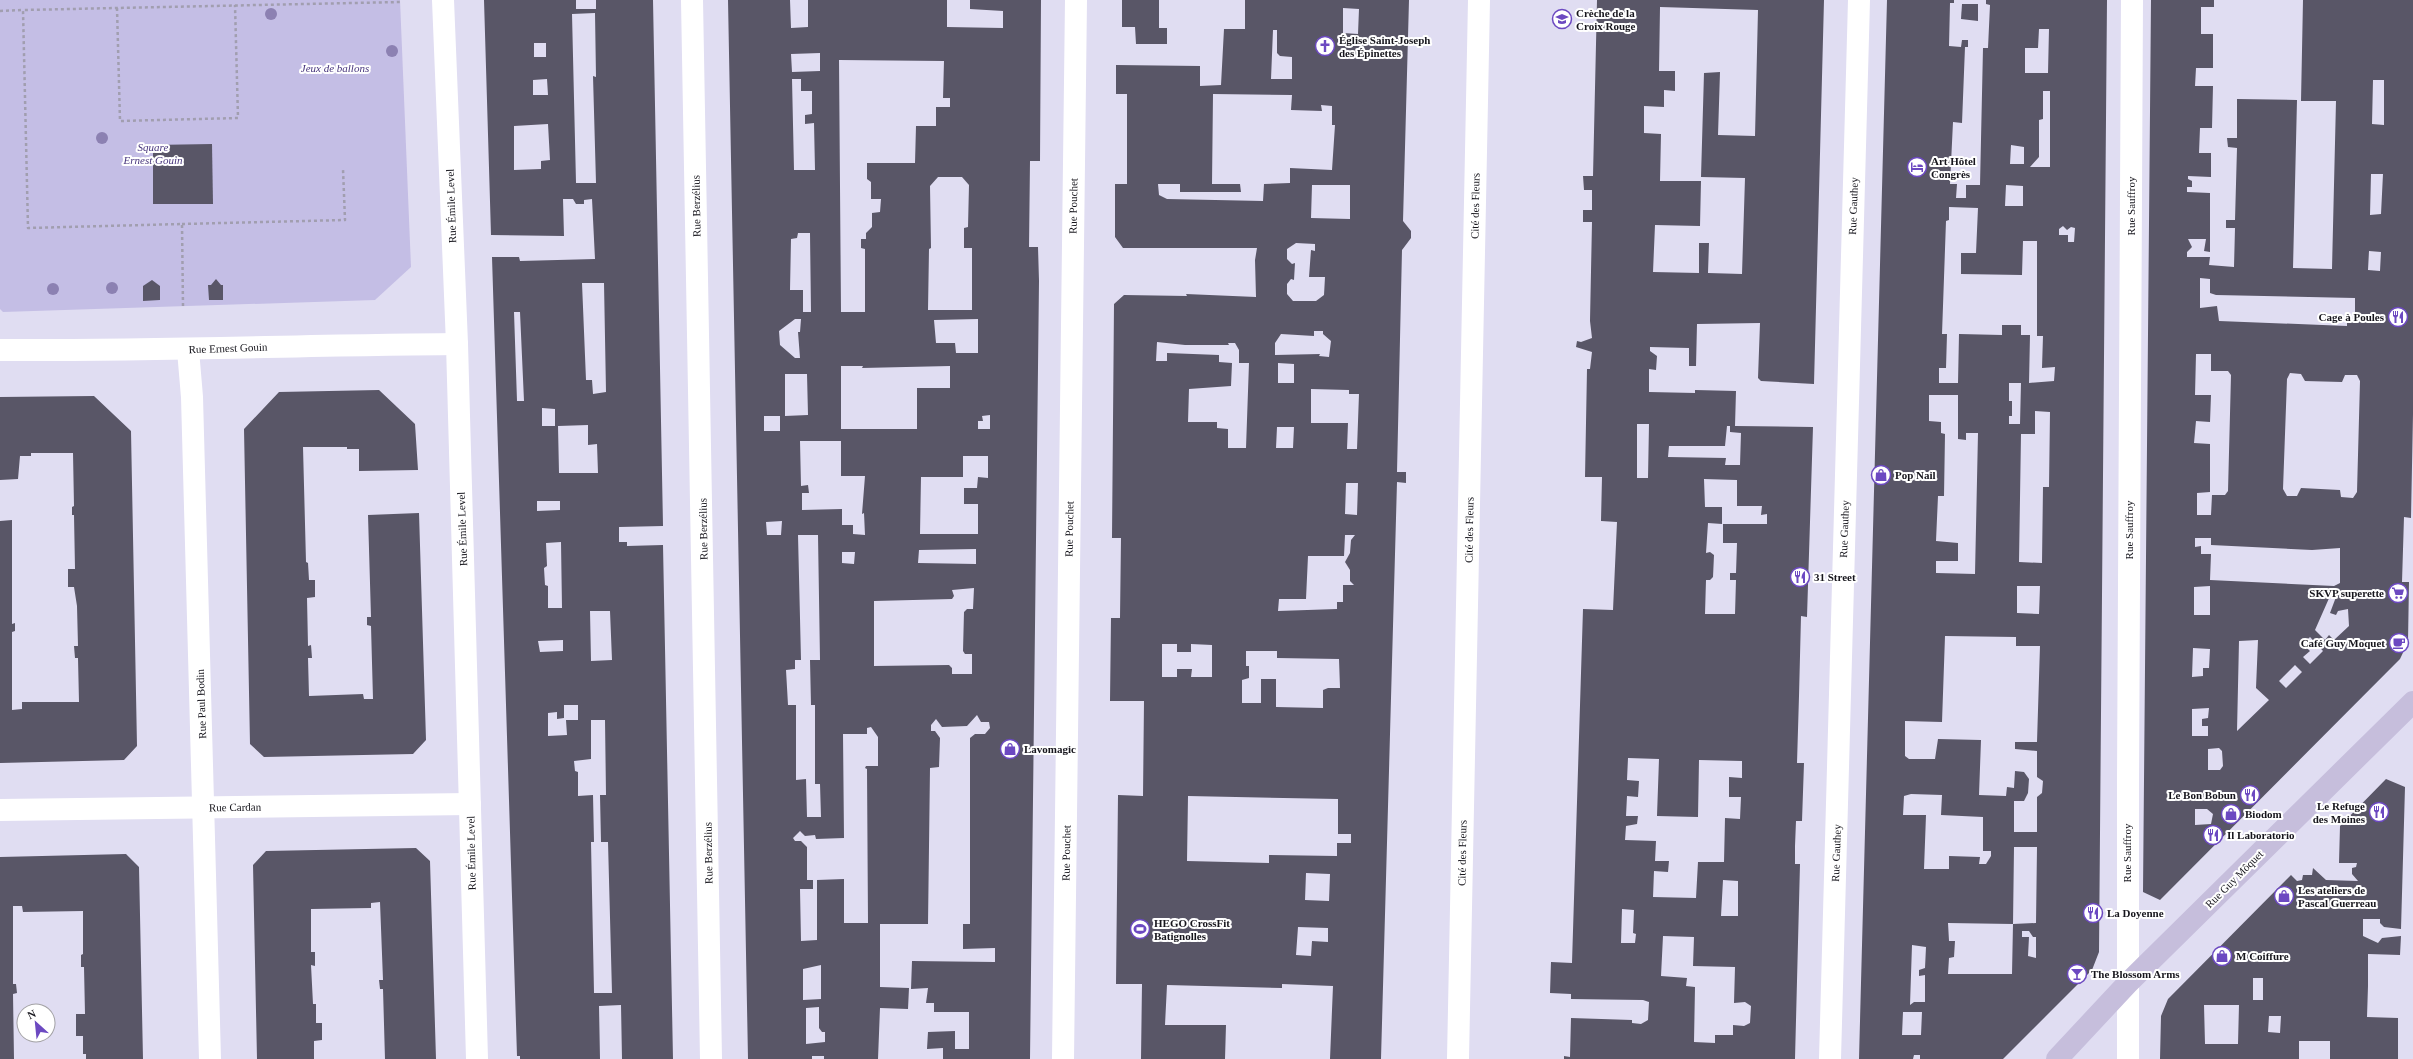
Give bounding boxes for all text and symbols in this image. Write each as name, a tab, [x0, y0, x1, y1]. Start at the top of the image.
place label: Crèche de la Croix Rouge	[1576, 7, 1635, 32]
school or university icon: Crèche de la Croix Rouge	[1551, 8, 1573, 30]
place label: Église Saint-Joseph des Épinettes	[1339, 34, 1430, 59]
church icon: Église Saint-Joseph des Épinettes	[1314, 35, 1336, 57]
park label: Jeux de ballons	[301, 62, 369, 74]
park label: Square Ernest Gouin	[123, 141, 183, 166]
place label: Art Hôtel Congrès	[1931, 155, 1976, 180]
hotel icon: Art Hôtel Congrès	[1906, 156, 1928, 178]
street label: Rue Émile Level	[444, 169, 458, 243]
street label: Cité des Fleurs	[1468, 173, 1482, 239]
street label: Rue Berzélius	[689, 175, 703, 237]
street label: Rue Gauthey	[1846, 176, 1860, 235]
street label: Rue Sauffroy	[2125, 176, 2137, 235]
street label: Rue Pouchet	[1067, 178, 1079, 234]
restaurant icon: Cage à Poules	[2387, 306, 2409, 328]
place label: Cage à Poules	[2319, 311, 2385, 323]
street label: Rue Ernest Gouin	[188, 341, 268, 355]
shop icon: Pop Nail	[1870, 464, 1892, 486]
place label: Pop Nail	[1895, 469, 1936, 481]
street label: Rue Émile Level	[455, 492, 469, 566]
street label: Cité des Fleurs	[1462, 497, 1476, 563]
street label: Rue Berzélius	[696, 498, 710, 560]
street label: Rue Gauthey	[1837, 499, 1851, 558]
street label: Rue Sauffroy	[2123, 500, 2135, 559]
street label: Rue Pouchet	[1063, 501, 1075, 557]
restaurant icon: 31 Street	[1789, 566, 1811, 588]
place label: 31 Street	[1814, 571, 1856, 583]
supermarket icon: SKVP superette	[2387, 582, 2409, 604]
place label: SKVP superette	[2309, 587, 2384, 599]
cafe icon: Café Guy Moquet	[2388, 632, 2410, 654]
place label: Café Guy Moquet	[2301, 637, 2385, 649]
street label: Rue Paul Bodin	[194, 668, 208, 739]
shop icon: Lavomagic	[999, 738, 1021, 760]
place label: Lavomagic	[1024, 743, 1076, 755]
restaurant icon: Le Bon Bobun	[2239, 784, 2261, 806]
place label: Le Bon Bobun	[2168, 789, 2236, 801]
place label: Le Refuge des Moines	[2313, 800, 2366, 825]
street label: Rue Cardan	[209, 801, 262, 813]
restaurant icon: Le Refuge des Moines	[2368, 801, 2390, 823]
shop icon: Biodom	[2220, 803, 2242, 825]
place label: Biodom	[2245, 808, 2282, 820]
street label: Rue Émile Level	[464, 816, 478, 890]
street label: Cité des Fleurs	[1455, 820, 1469, 886]
street label: Rue Berzélius	[701, 822, 715, 884]
street label: Rue Gauthey	[1829, 823, 1843, 882]
street label: Rue Sauffroy	[2121, 823, 2133, 882]
restaurant icon: Il Laboratorio	[2202, 824, 2224, 846]
street label: Rue Pouchet	[1060, 825, 1072, 881]
place label: Il Laboratorio	[2227, 829, 2295, 841]
street label: Rue Guy Môquet	[2203, 848, 2265, 910]
place label: Les ateliers de Pascal Guerreau	[2298, 884, 2376, 909]
shop icon: Les ateliers de Pascal Guerreau	[2273, 885, 2295, 907]
restaurant icon: La Doyenne	[2082, 902, 2104, 924]
place label: La Doyenne	[2107, 907, 2164, 919]
place label: HEGO CrossFit Batignolles	[1154, 917, 1230, 942]
sports icon: HEGO CrossFit Batignolles	[1129, 918, 1151, 940]
shop icon: M Coiffure	[2211, 945, 2233, 967]
place label: M Coiffure	[2236, 950, 2289, 962]
bar icon: The Blossom Arms	[2066, 963, 2088, 985]
place label: The Blossom Arms	[2091, 968, 2180, 980]
north arrow	[16, 1003, 56, 1043]
text: N	[25, 1007, 38, 1021]

